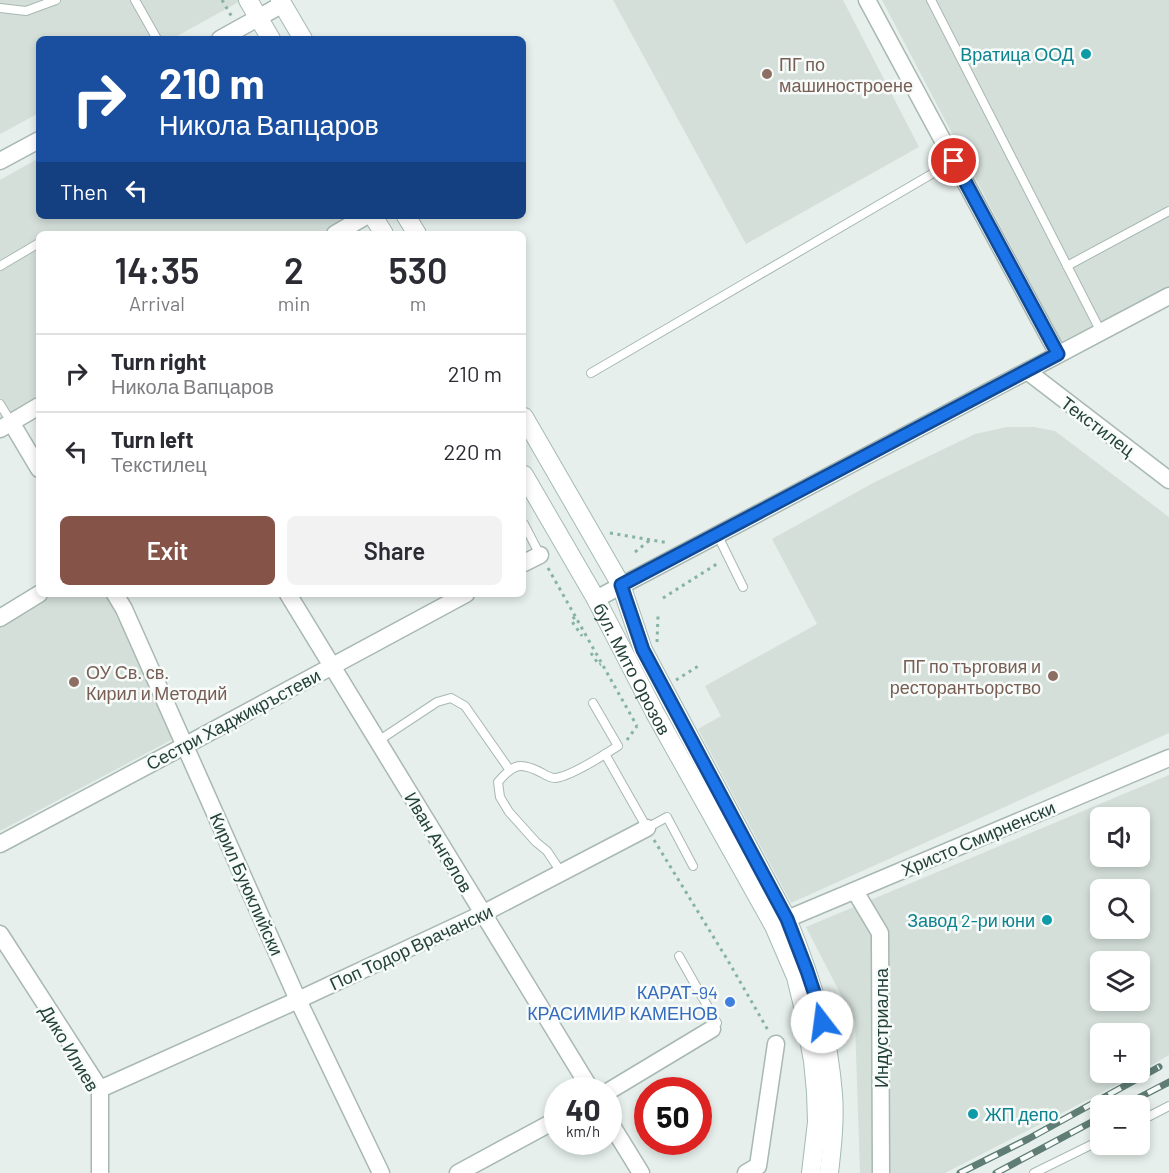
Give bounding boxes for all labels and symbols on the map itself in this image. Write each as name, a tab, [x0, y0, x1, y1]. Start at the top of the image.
place label: Вратица ООД	[960, 43, 1074, 65]
marker: Вратица ООД	[1079, 47, 1093, 61]
place label: ПГ по машиностроене	[779, 53, 913, 96]
marker: ПГ по машиностроене	[760, 67, 774, 81]
pin	[928, 135, 979, 186]
street label: Текстилец	[1057, 391, 1139, 461]
street label: бул. Мито Орозов	[589, 599, 676, 739]
place label: ПГ по търговия и ресторантьорство	[890, 655, 1041, 698]
place label: ОУ Св. св. Кирил и Методий	[86, 661, 227, 704]
street label: Сестри Хаджикръстеви	[142, 664, 324, 774]
marker: ПГ по търговия и ресторантьорство	[1046, 669, 1060, 683]
marker: ОУ Св. св. Кирил и Методий	[67, 675, 81, 689]
street label: Иван Ангелов	[400, 788, 478, 896]
street label: Христо Смирненски	[898, 796, 1058, 880]
street label: Кирил Буюклийски	[206, 809, 288, 959]
street label: Поп Тодор Врачански	[326, 900, 496, 994]
place label: Завод 2-ри юни	[907, 909, 1035, 931]
marker: Завод 2-ри юни	[1040, 913, 1054, 927]
street label: Индустриална	[870, 967, 892, 1088]
place label: КАРАТ-94 КРАСИМИР КАМЕНОВ	[527, 981, 718, 1024]
position arrow	[790, 990, 854, 1054]
marker: КАРАТ-94 КРАСИМИР КАМЕНОВ	[723, 995, 737, 1009]
street label: Дико Илиев	[36, 1001, 104, 1095]
speed limit sign: 50	[634, 1077, 712, 1155]
place label: ЖП депо	[985, 1103, 1058, 1125]
marker: ЖП депо	[966, 1107, 980, 1121]

